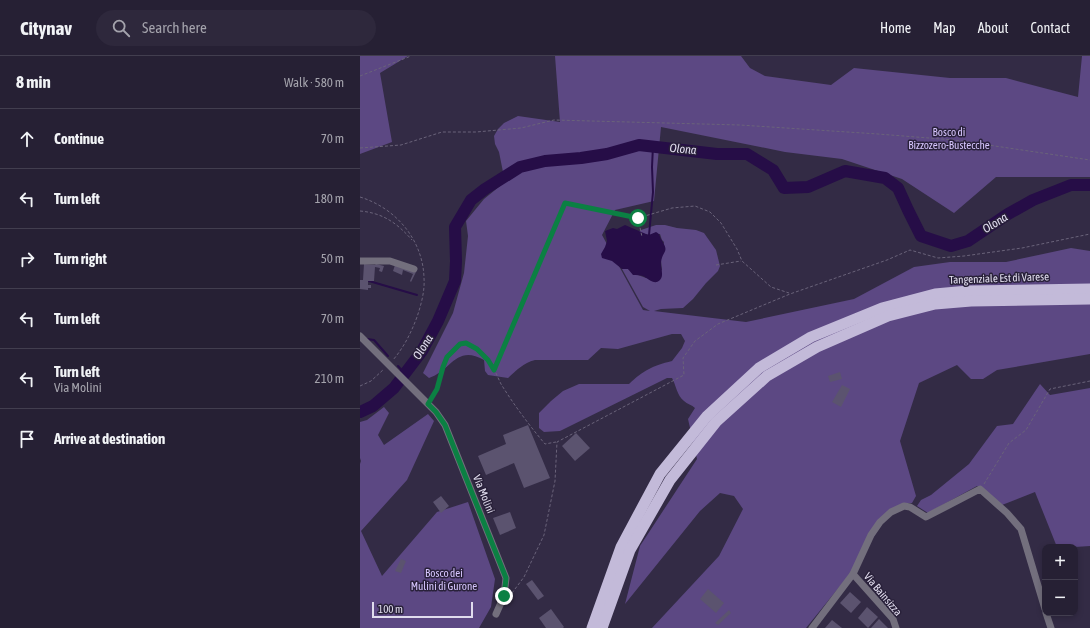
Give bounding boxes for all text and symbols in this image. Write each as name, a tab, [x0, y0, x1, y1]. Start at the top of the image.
search box	[96, 10, 376, 46]
text: Citynav	[20, 17, 72, 39]
icon: search	[110, 17, 132, 39]
text: Search here	[142, 19, 207, 36]
text: Home	[880, 20, 911, 36]
text: Map	[933, 20, 956, 36]
text: About	[978, 20, 1009, 36]
text: Contact	[1031, 20, 1070, 36]
text: 8 min	[16, 72, 51, 92]
text: Walk · 580 m	[284, 75, 344, 90]
park label: Bosco di Bizzozero-Bustecche	[908, 126, 990, 151]
icon: ahead	[16, 128, 38, 150]
text: Continue	[54, 130, 104, 147]
text: 70 m	[321, 131, 344, 146]
water label: Olona	[669, 141, 697, 157]
icon: left	[16, 188, 38, 210]
text: Turn left	[54, 190, 100, 207]
text: 180 m	[315, 191, 344, 206]
route start	[629, 209, 647, 227]
water label: Olona	[980, 210, 1011, 236]
icon: right	[16, 248, 38, 270]
text: Turn right	[54, 250, 107, 267]
text: 50 m	[321, 251, 344, 266]
street label: Tangenziale Est di Varese	[949, 270, 1049, 286]
icon: left	[16, 308, 38, 330]
text: Turn left	[54, 310, 100, 327]
text: 70 m	[321, 311, 344, 326]
water label: Olona	[410, 331, 436, 362]
text: Turn left	[54, 363, 100, 380]
icon: left	[16, 368, 38, 390]
text: 210 m	[315, 371, 344, 386]
text: Via Molini	[54, 380, 102, 395]
icon: arrive	[16, 428, 38, 450]
text: Arrive at destination	[54, 430, 165, 447]
street label: Via Molini	[471, 473, 497, 515]
map controls	[1042, 544, 1078, 616]
button: +	[1042, 544, 1078, 580]
park label: Bosco dei Mulini di Gurone	[411, 567, 477, 592]
street label: Via Bainsizza	[862, 570, 904, 618]
button: −	[1042, 580, 1078, 616]
route end	[495, 587, 513, 605]
scale bar	[372, 600, 473, 619]
text: 100 m	[378, 603, 403, 615]

